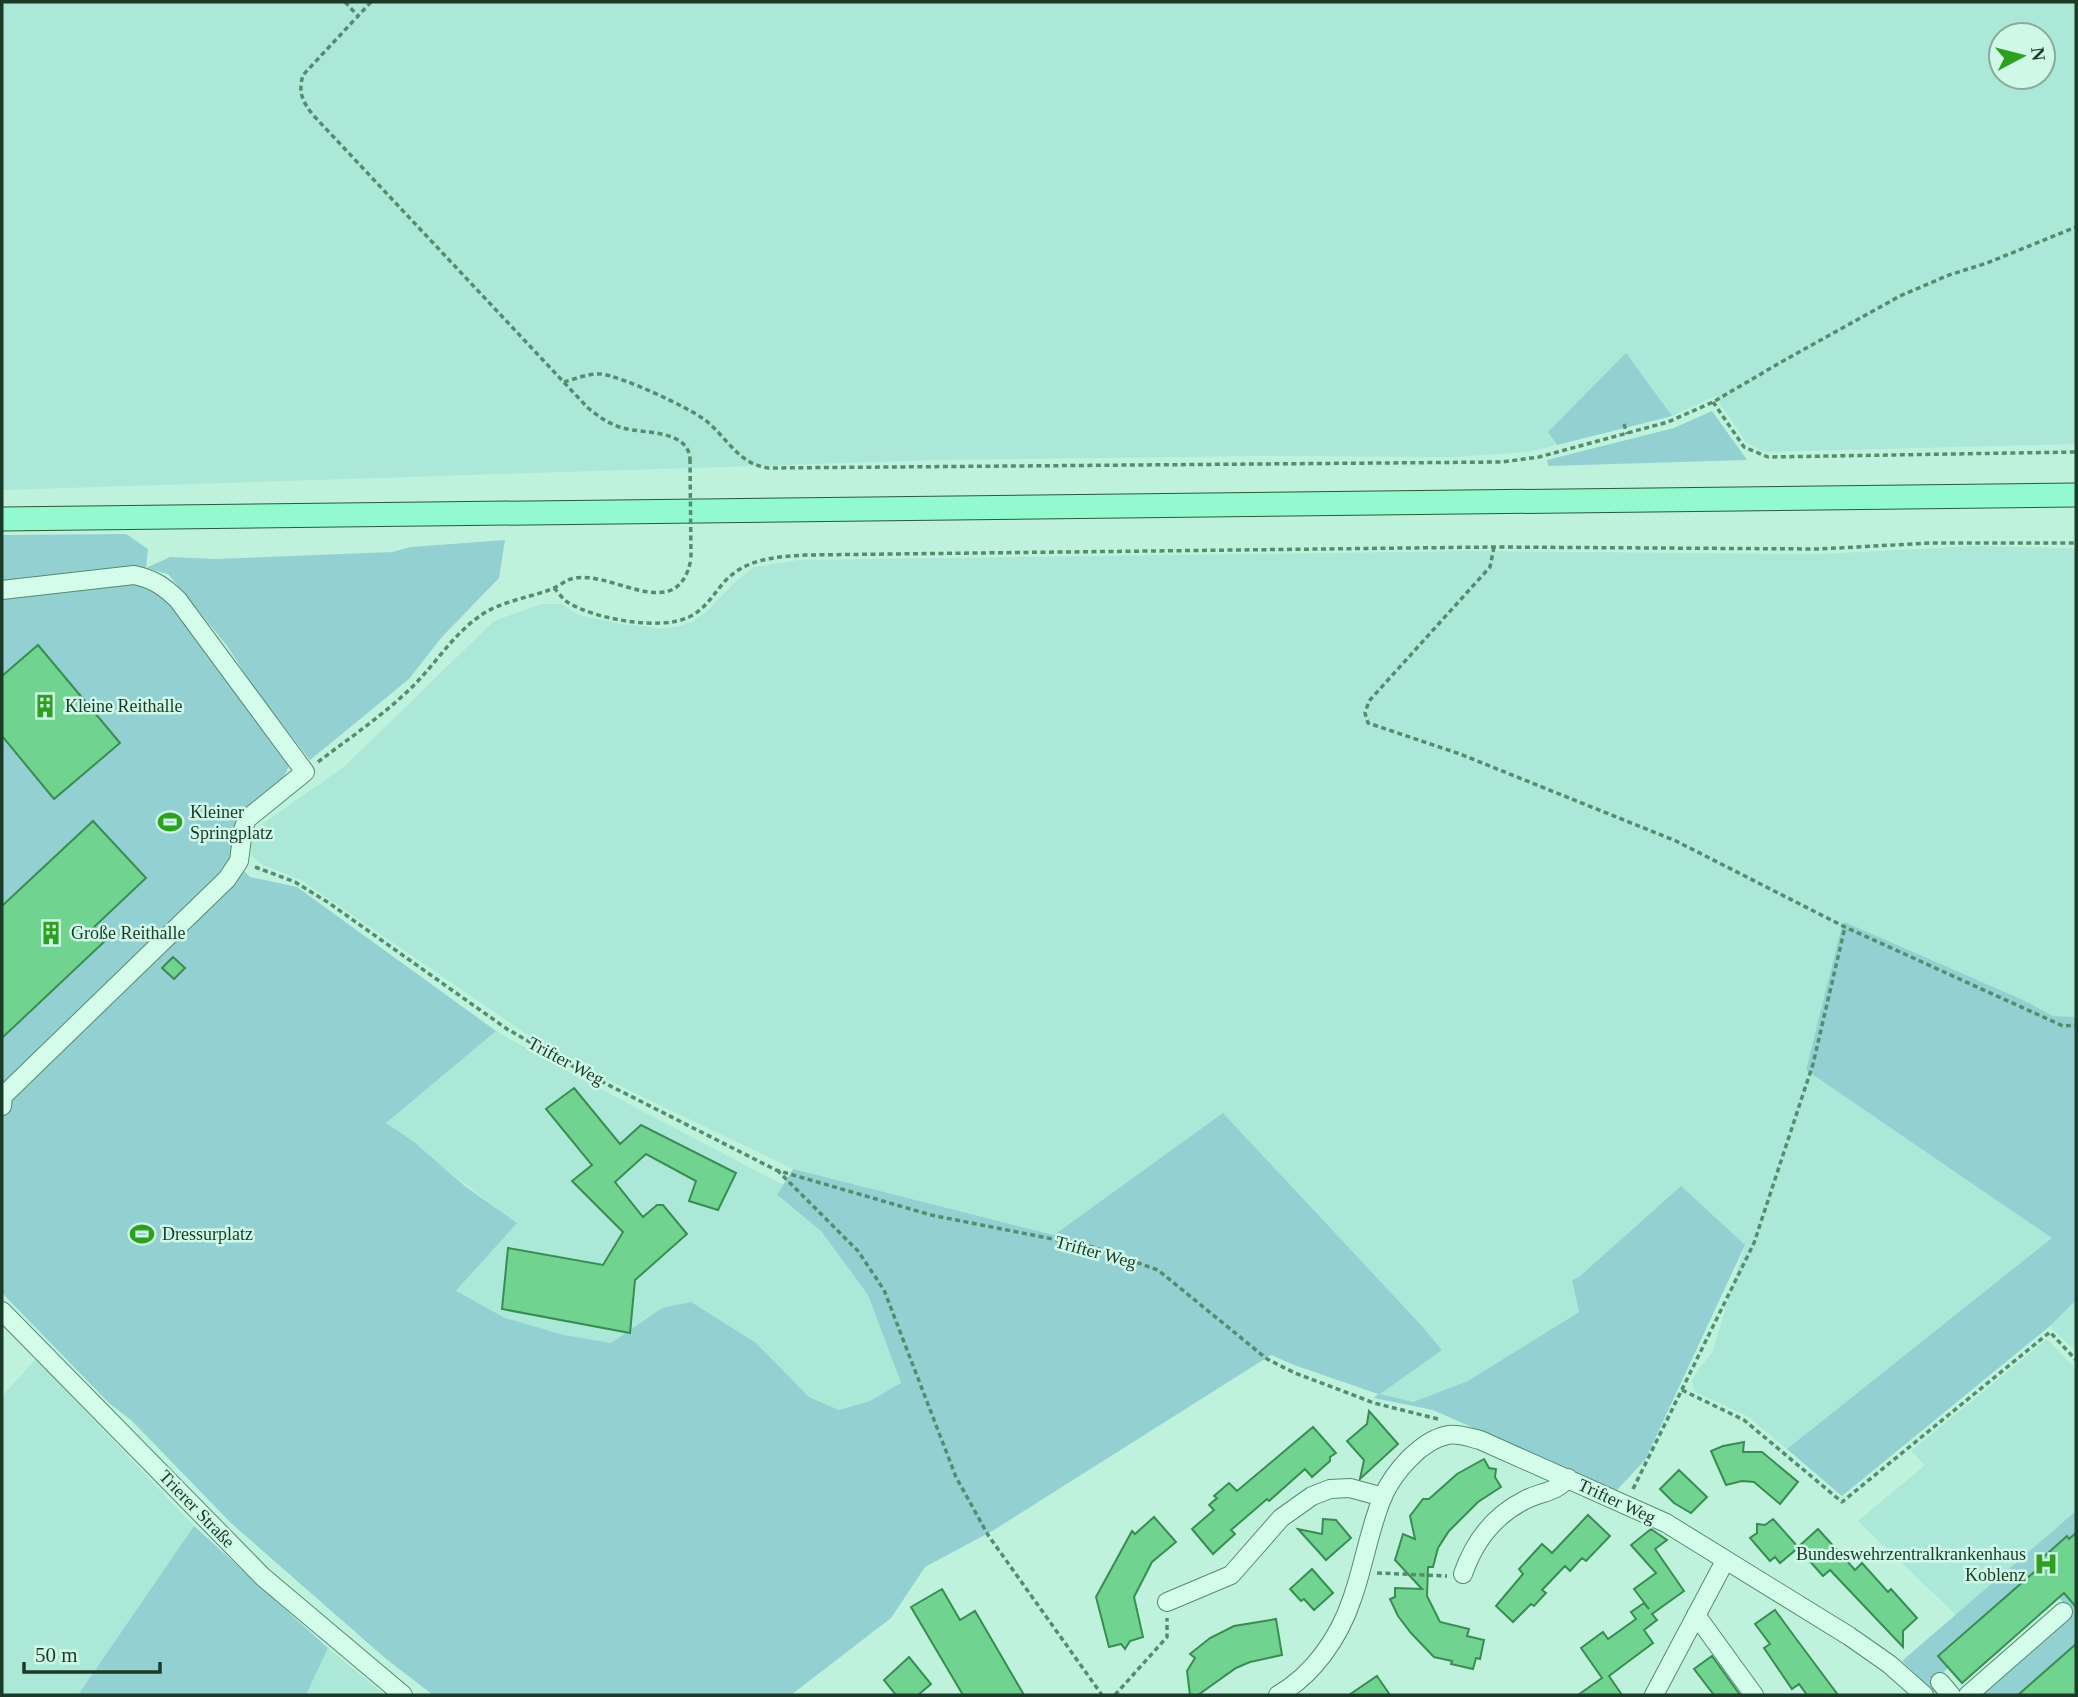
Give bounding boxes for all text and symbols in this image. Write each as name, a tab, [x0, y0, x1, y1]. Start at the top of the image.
north arrow	[1987, 21, 2057, 91]
text: N	[2027, 46, 2050, 62]
building icon: Kleine Reithalle	[31, 692, 59, 720]
place label: Kleine Reithalle	[65, 696, 182, 716]
place label: Kleiner Springplatz	[190, 802, 273, 843]
sports icon: Kleiner Springplatz	[156, 808, 184, 836]
building icon: Große Reithalle	[37, 919, 65, 947]
place label: Große Reithalle	[71, 923, 185, 943]
street label: Trifter Weg	[525, 1033, 607, 1089]
sports icon: Dressurplatz	[128, 1220, 156, 1248]
place label: Dressurplatz	[162, 1224, 253, 1244]
street label: Trifter Weg	[1053, 1232, 1139, 1272]
street label: Trierer Straße	[155, 1466, 239, 1552]
street label: Trifter Weg	[1575, 1474, 1659, 1528]
place label: Bundeswehrzentralkrankenhaus Koblenz	[1796, 1544, 2026, 1585]
hospital icon: Bundeswehrzentralkrankenhaus Koblenz	[2032, 1550, 2060, 1578]
scale bar	[24, 1630, 161, 1674]
text: 50 m	[35, 1643, 78, 1667]

